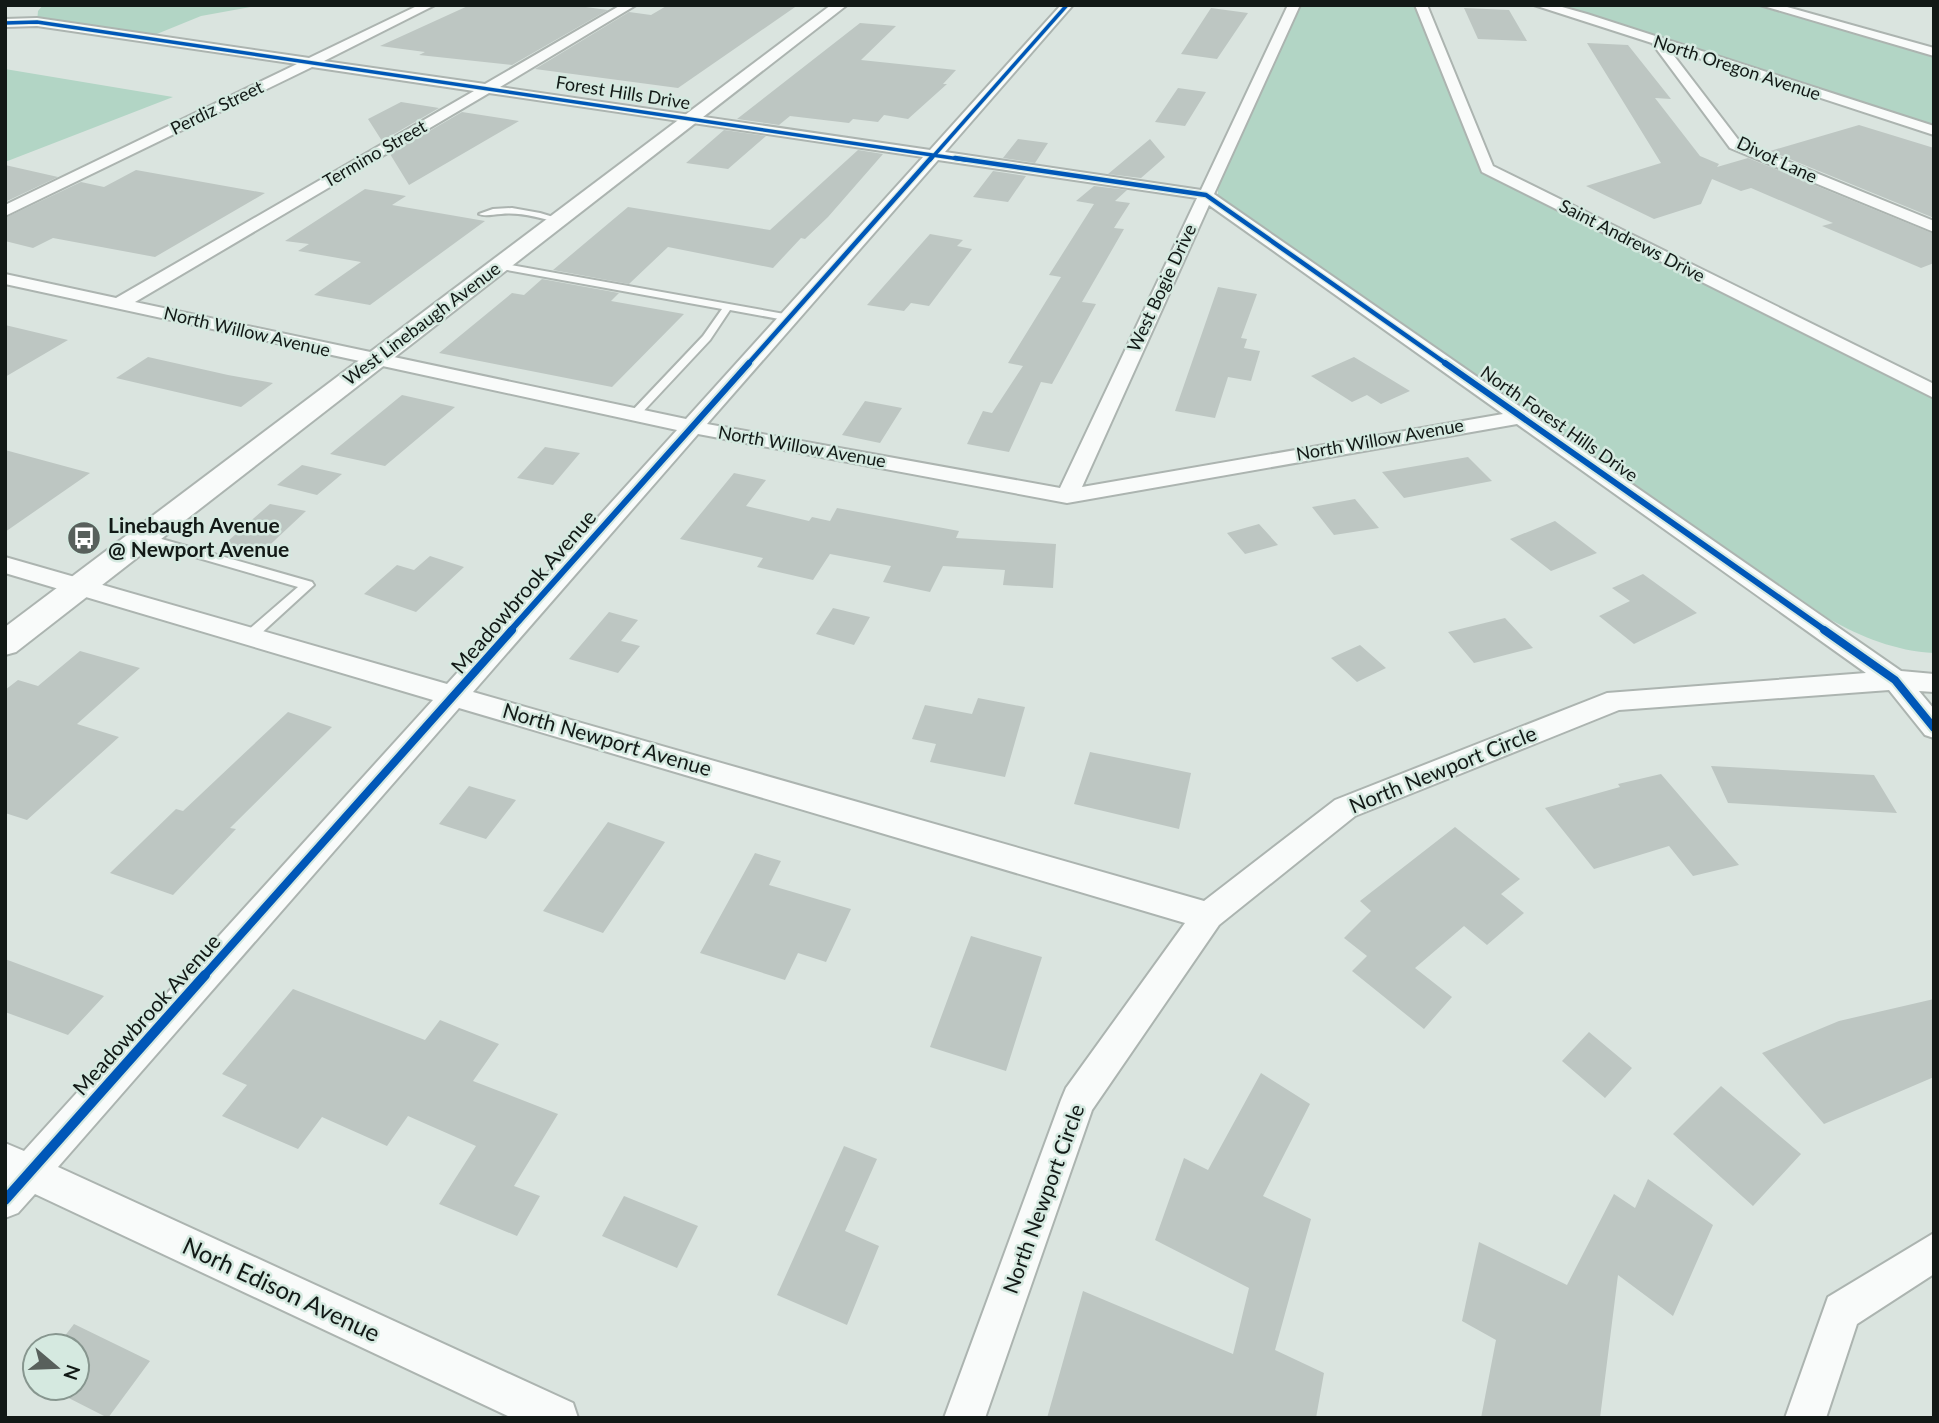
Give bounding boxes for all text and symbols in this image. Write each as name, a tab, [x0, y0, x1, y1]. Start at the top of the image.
street label: North Oregon Avenue	[1651, 30, 1824, 104]
street label: Forest Hills Drive	[554, 71, 692, 114]
street label: Perdiz Street	[167, 75, 267, 139]
street label: Termino Street	[319, 114, 431, 192]
street label: Divot Lane	[1734, 131, 1821, 187]
street label: Saint Andrews Drive	[1556, 194, 1709, 286]
street label: West Bogie Drive	[1122, 220, 1200, 355]
street label: West Linebaugh Avenue	[338, 257, 504, 390]
street label: North Willow Avenue	[162, 301, 332, 361]
street label: North Forest Hills Drive	[1477, 360, 1643, 486]
street label: North Willow Avenue	[1294, 413, 1465, 465]
street label: North Willow Avenue	[717, 420, 888, 472]
street label: Meadowbrook Avenue	[445, 504, 601, 678]
place label: Linebaugh Avenue @ Newport Avenue	[108, 512, 289, 561]
bus stop icon: Linebaugh Avenue @ Newport Avenue	[65, 519, 103, 557]
street label: North Newport Avenue	[500, 697, 715, 780]
street label: North Newport Circle	[1345, 720, 1540, 818]
street label: Meadowbrook Avenue	[67, 928, 225, 1100]
street label: North Newport Circle	[997, 1100, 1088, 1297]
street label: Norh Edison Avenue	[178, 1230, 385, 1347]
north arrow	[21, 1332, 91, 1402]
text: N	[59, 1362, 86, 1383]

